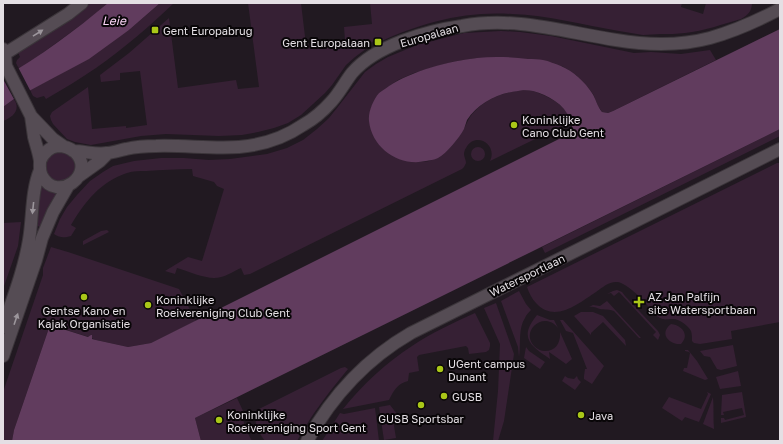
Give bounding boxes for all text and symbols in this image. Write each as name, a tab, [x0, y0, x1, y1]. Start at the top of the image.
water label: Leie	[102, 13, 127, 28]
street label: Europalaan	[398, 21, 460, 49]
place label: Gent Europabrug	[163, 24, 253, 37]
marker: Gent Europabrug	[150, 25, 160, 35]
one-way arrow	[33, 29, 43, 37]
place label: Gent Europalaan	[282, 36, 370, 49]
marker: Gent Europalaan	[373, 37, 383, 47]
place label: Koninklijke Cano Club Gent	[522, 113, 604, 139]
marker: Koninklijke Cano Club Gent	[509, 120, 519, 130]
one-way arrow	[30, 202, 36, 214]
street label: Watersportlaan	[487, 251, 567, 299]
place label: AZ Jan Palfijn site Watersportbaan	[648, 290, 756, 316]
marker: Gentse Kano en Kajak Organisatie	[79, 292, 89, 302]
place label: Koninklijke Roeivereniging Club Gent	[156, 293, 290, 319]
marker: AZ Jan Palfijn site Watersportbaan	[633, 296, 645, 308]
marker: Koninklijke Roeivereniging Club Gent	[143, 300, 153, 310]
place label: Gentse Kano en Kajak Organisatie	[38, 304, 130, 330]
one-way arrow	[13, 313, 19, 325]
place label: UGent campus Dunant	[448, 357, 525, 383]
marker: UGent campus Dunant	[435, 364, 445, 374]
place label: GUSB	[452, 390, 482, 403]
marker: GUSB	[439, 391, 449, 401]
marker: GUSB Sportsbar	[416, 400, 426, 410]
place label: Koninklijke Roeivereniging Sport Gent	[227, 408, 366, 434]
place label: Java	[589, 409, 613, 422]
marker: Java	[576, 410, 586, 420]
place label: GUSB Sportsbar	[378, 412, 464, 425]
marker: Koninklijke Roeivereniging Sport Gent	[214, 415, 224, 425]

